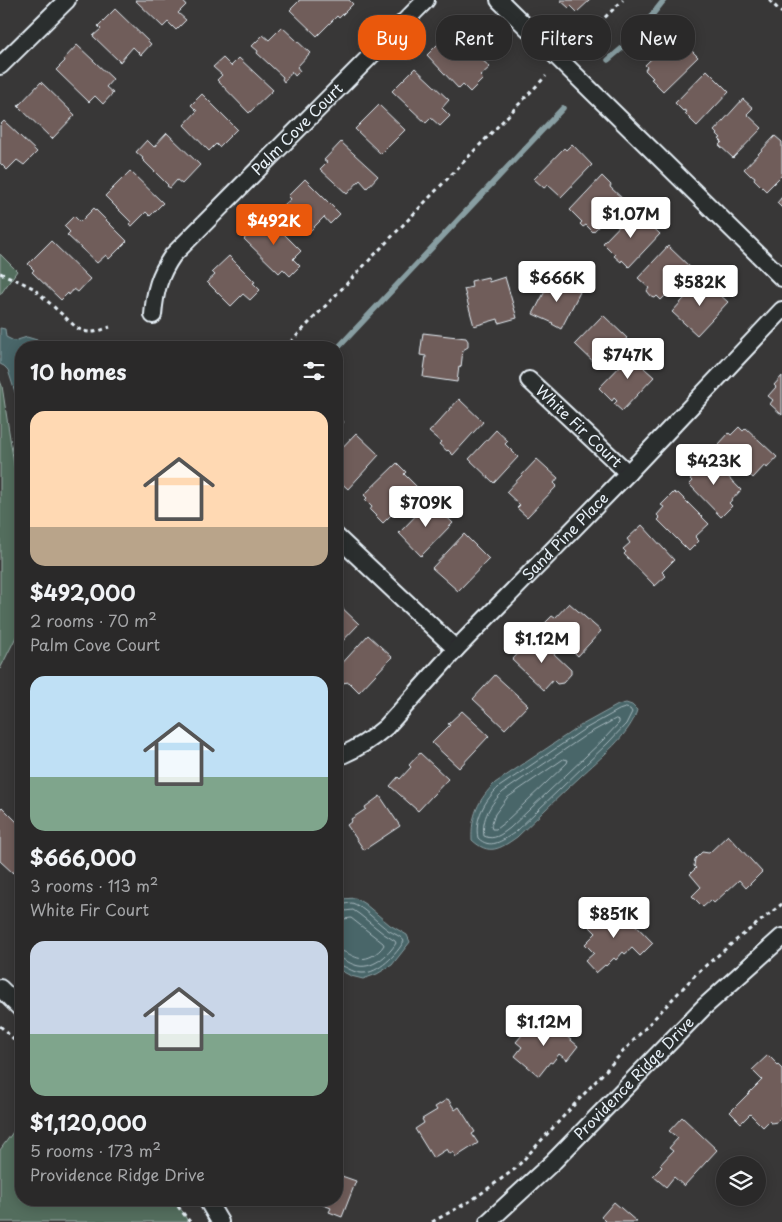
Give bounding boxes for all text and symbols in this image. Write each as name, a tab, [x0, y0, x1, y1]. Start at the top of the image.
chip: Buy	[358, 15, 426, 60]
chip: Rent	[436, 15, 512, 60]
chip: Filters	[522, 15, 611, 60]
chip: New	[621, 15, 695, 60]
street label: Palm Cove Court	[245, 77, 348, 180]
pin: $1.07M	[590, 196, 672, 239]
text: $1.07M	[602, 201, 660, 225]
pin: $492K	[239, 204, 309, 246]
text: $492K	[247, 208, 301, 232]
pin: $666K	[522, 260, 592, 303]
pin: $582K	[665, 264, 735, 307]
text: $666K	[529, 265, 585, 289]
text: $582K	[674, 269, 726, 293]
pin: $747K	[593, 338, 663, 380]
text: $747K	[603, 342, 653, 366]
text: 10 homes	[30, 355, 127, 387]
icon: filters	[300, 357, 328, 385]
street label: White Fir Court	[531, 379, 628, 472]
icon: home	[134, 444, 224, 534]
pin: $423K	[679, 444, 749, 486]
text: $423K	[687, 448, 741, 472]
pin: $709K	[391, 486, 461, 528]
street label: Sand Pine Place	[516, 486, 613, 585]
text: $709K	[400, 490, 452, 514]
text: $492,000	[30, 576, 136, 608]
text: 2 rooms · 70 m²	[30, 608, 157, 632]
pin: $1.12M	[501, 622, 583, 664]
text: $1.12M	[515, 626, 569, 650]
text: Palm Cove Court	[30, 632, 160, 656]
icon: home	[134, 709, 224, 799]
text: $666,000	[30, 841, 136, 873]
text: 3 rooms · 113 m²	[30, 873, 158, 897]
pin: $851K	[579, 896, 649, 939]
text: White Fir Court	[30, 897, 149, 921]
text: $851K	[589, 901, 639, 925]
icon: home	[134, 974, 224, 1064]
pin: $1.12M	[503, 1004, 585, 1047]
text: $1.12M	[517, 1009, 571, 1033]
street label: Providence Ridge Drive	[568, 1011, 699, 1144]
text: $1,120,000	[30, 1106, 147, 1138]
text: 5 rooms · 173 m²	[30, 1138, 161, 1162]
map controls	[716, 1156, 766, 1206]
button: layers	[716, 1156, 766, 1206]
text: Providence Ridge Drive	[30, 1162, 205, 1186]

